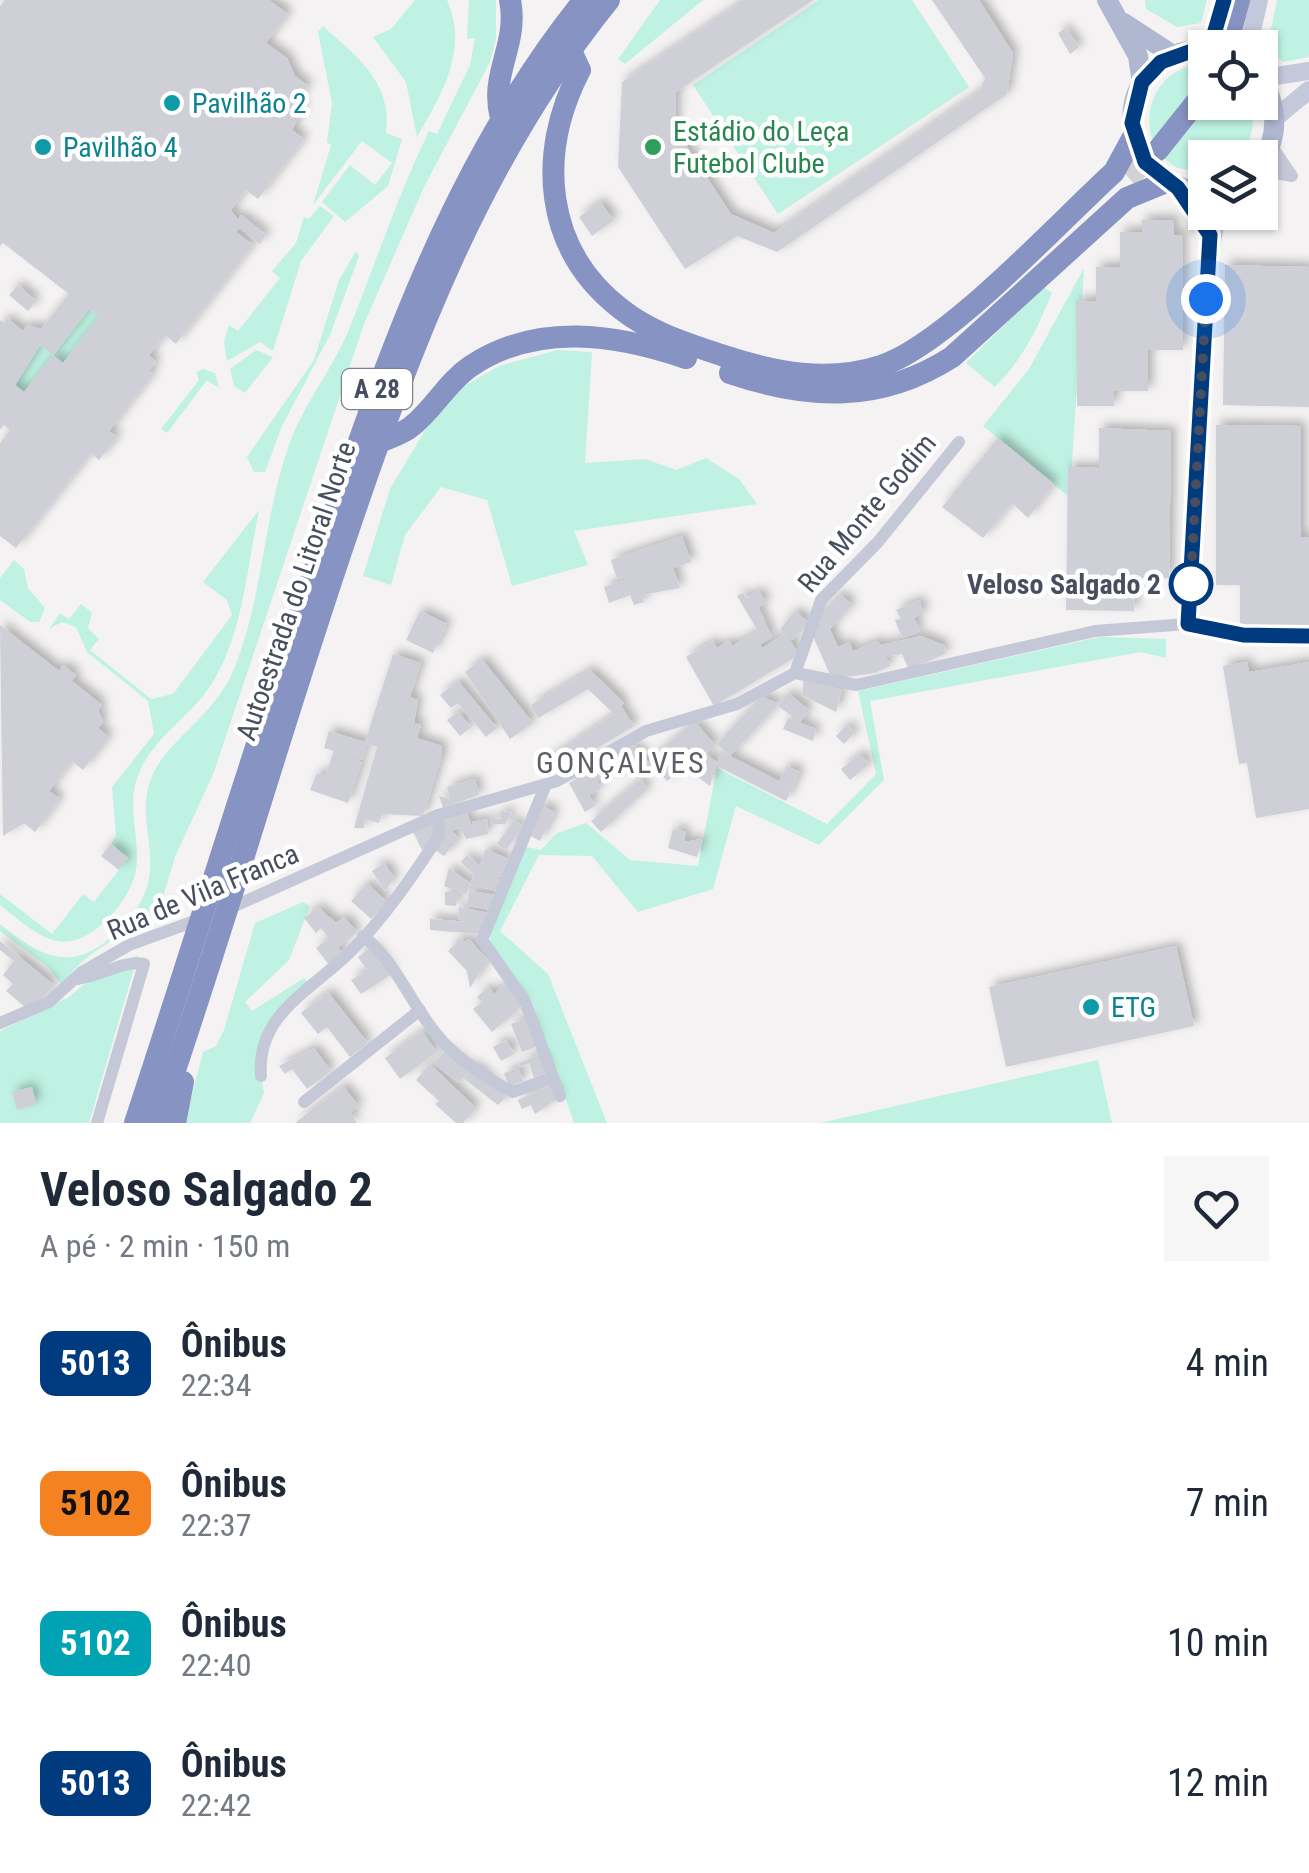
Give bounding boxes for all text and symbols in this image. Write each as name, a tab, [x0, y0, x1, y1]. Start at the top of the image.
map controls	[1188, 30, 1278, 230]
button: locate	[1188, 30, 1278, 120]
place label: Pavilhão 2	[192, 87, 307, 120]
marker: Pavilhão 2	[161, 92, 183, 114]
place label: Estádio do Leça Futebol Clube	[673, 115, 849, 180]
place label: Pavilhão 4	[63, 131, 178, 164]
marker: Pavilhão 4	[32, 136, 54, 158]
marker: Estádio do Leça Futebol Clube	[642, 136, 664, 158]
button: layers	[1188, 140, 1278, 230]
your location	[1181, 274, 1231, 324]
road number: A 28	[342, 369, 412, 409]
street label: Rua Monte Godim	[791, 427, 943, 599]
street label: Autoestrada do Litoral Norte	[229, 437, 363, 745]
marker: Veloso Salgado 2	[1170, 563, 1212, 605]
place label: Veloso Salgado 2	[967, 568, 1161, 601]
district label: GONÇALVES	[536, 745, 706, 780]
street label: Rua de Vila Franca	[102, 837, 304, 947]
place label: ETG	[1111, 991, 1156, 1024]
marker: ETG	[1080, 996, 1102, 1018]
button: heart	[1164, 1156, 1269, 1261]
text: Veloso Salgado 2	[40, 1161, 373, 1218]
text: A pé · 2 min · 150 m	[40, 1227, 290, 1265]
text: Ônibus	[181, 1322, 287, 1366]
text: 4 min	[1186, 1341, 1269, 1385]
text: 5013	[60, 1343, 131, 1384]
text: 22:34	[181, 1366, 251, 1404]
text: Ônibus	[181, 1462, 287, 1506]
text: 7 min	[1186, 1481, 1269, 1525]
text: 5102	[60, 1483, 131, 1524]
text: 22:37	[181, 1506, 251, 1544]
text: Ônibus	[181, 1602, 287, 1646]
text: 10 min	[1167, 1621, 1269, 1665]
text: 5102	[60, 1623, 131, 1664]
text: 22:40	[181, 1646, 251, 1684]
text: Ônibus	[181, 1742, 287, 1786]
text: 12 min	[1167, 1761, 1269, 1805]
text: 5013	[60, 1763, 131, 1804]
text: 22:42	[181, 1786, 251, 1824]

